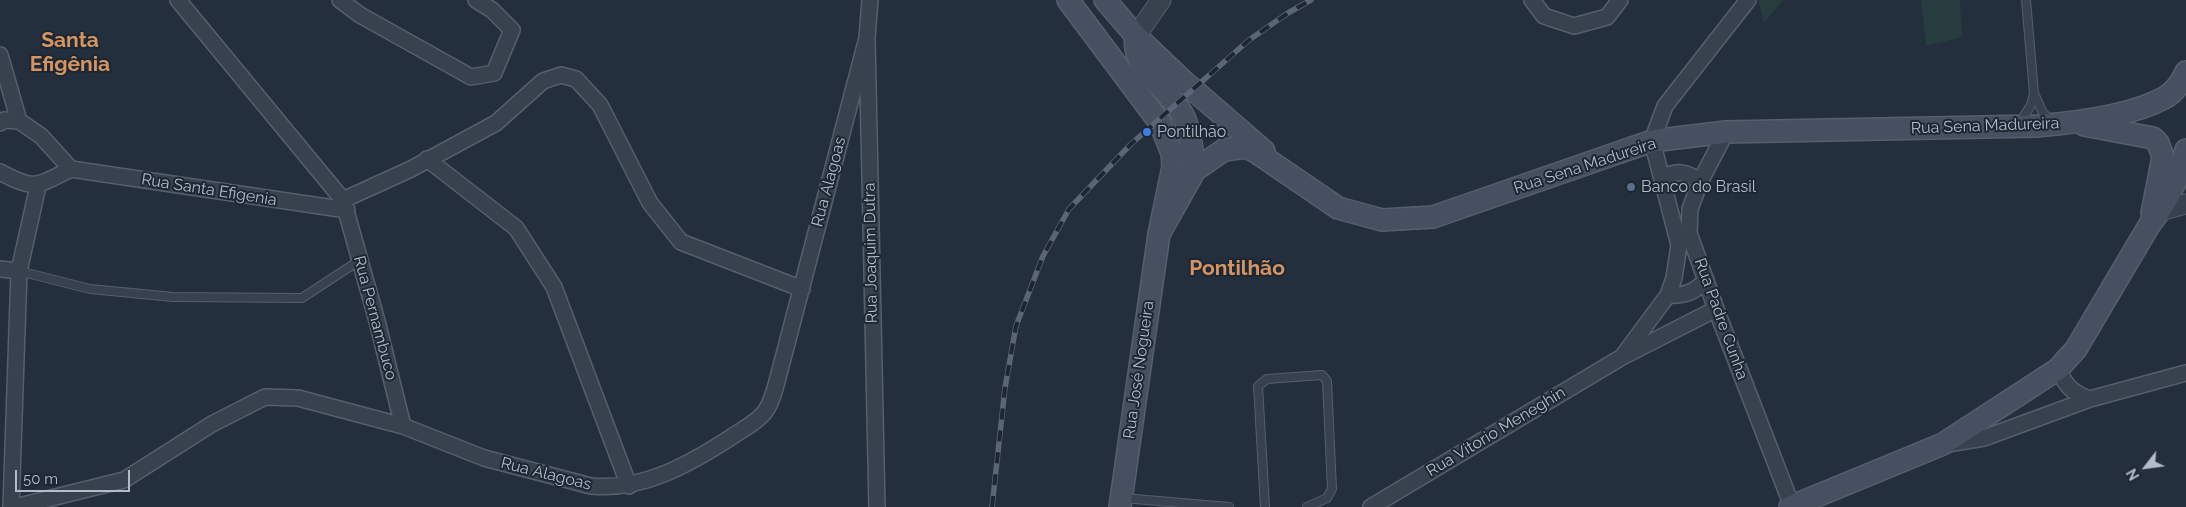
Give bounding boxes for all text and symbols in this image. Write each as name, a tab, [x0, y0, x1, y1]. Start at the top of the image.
district label: Santa Efigênia	[30, 28, 110, 78]
street label: Rua Sena Madureira	[1910, 114, 2060, 138]
place label: Pontilhão	[1157, 122, 1226, 142]
marker: Pontilhão	[1141, 126, 1153, 138]
street label: Rua Sena Madureira	[1511, 134, 1659, 198]
street label: Rua Alagoas	[808, 135, 850, 229]
street label: Rua Santa Efigenia	[140, 170, 278, 210]
place label: Banco do Brasil	[1641, 177, 1756, 197]
marker: Banco do Brasil	[1625, 181, 1637, 193]
street label: Rua Joaquim Dutra	[860, 183, 882, 323]
street label: Rua Pernambuco	[349, 254, 401, 382]
district label: Pontilhão	[1189, 256, 1285, 282]
street label: Rua Padre Cunha	[1690, 256, 1752, 382]
street label: Rua José Nogueira	[1120, 300, 1158, 440]
street label: Rua Vitorio Meneghin	[1423, 383, 1569, 481]
north arrow	[2121, 442, 2171, 492]
street label: Rua Alagoas	[499, 454, 593, 494]
scale bar	[18, 460, 132, 492]
text: N	[2123, 466, 2143, 483]
text: 50 m	[23, 470, 58, 488]

